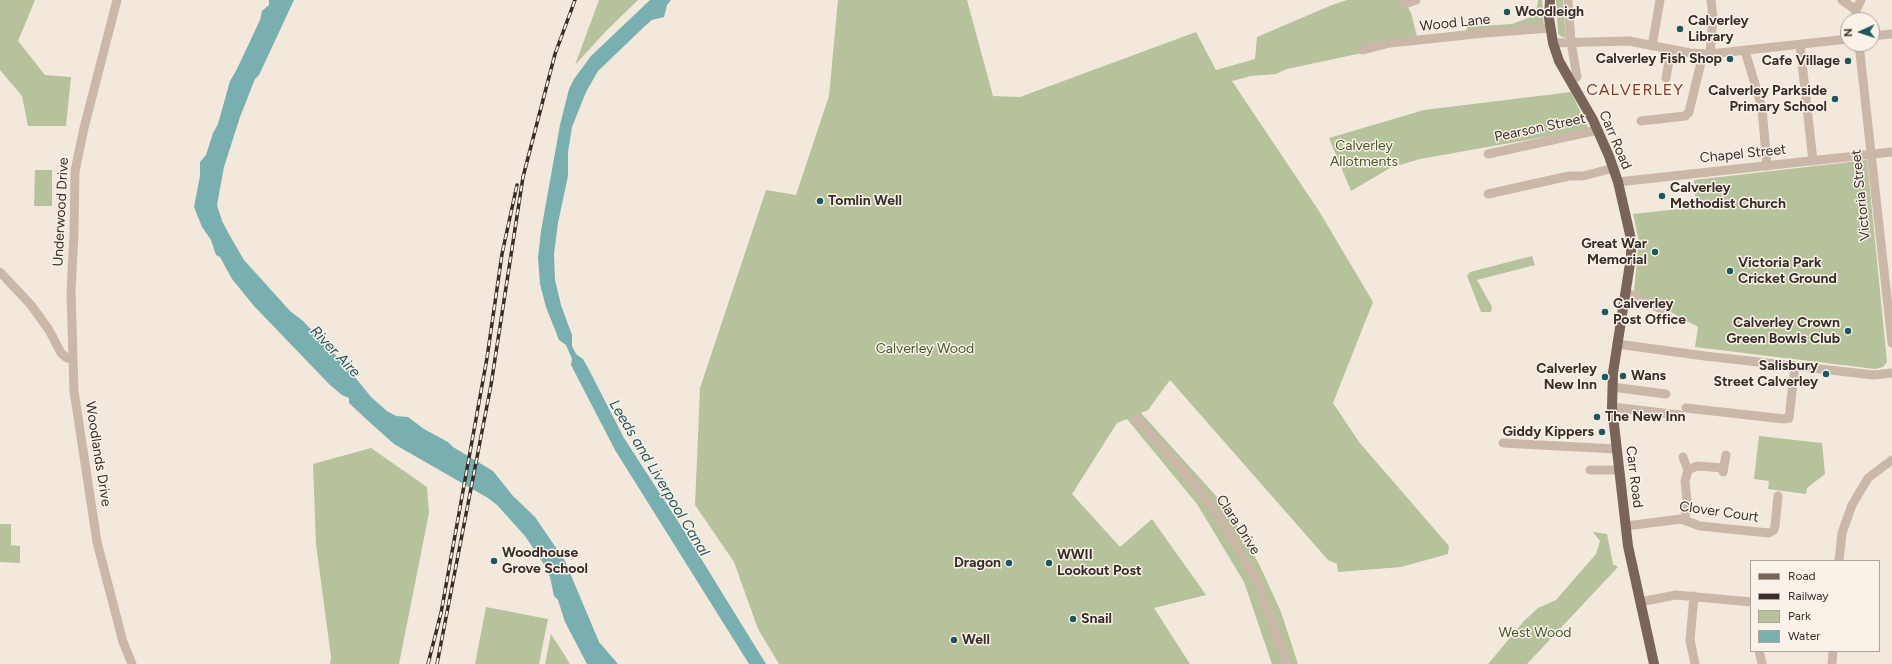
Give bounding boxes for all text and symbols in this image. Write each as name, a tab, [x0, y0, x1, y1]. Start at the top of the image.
place label: Woodleigh	[1515, 4, 1584, 20]
marker: Woodleigh	[1502, 7, 1512, 17]
street label: Wood Lane	[1419, 11, 1491, 35]
north arrow	[1840, 12, 1880, 52]
place label: Calverley Library	[1688, 13, 1749, 46]
marker: Calverley Library	[1675, 24, 1685, 34]
text: N	[1842, 28, 1855, 37]
place label: Calverley Fish Shop	[1596, 51, 1722, 67]
place label: Cafe Village	[1762, 53, 1840, 69]
marker: Calverley Fish Shop	[1725, 54, 1735, 64]
marker: Cafe Village	[1843, 56, 1853, 66]
district label: CALVERLEY	[1586, 80, 1684, 100]
place label: Calverley Parkside Primary School	[1708, 83, 1827, 116]
marker: Calverley Parkside Primary School	[1830, 94, 1840, 104]
street label: Carr Road	[1595, 108, 1635, 172]
street label: Pearson Street	[1493, 110, 1587, 146]
park label: Calverley Allotments	[1330, 138, 1398, 170]
street label: Chapel Street	[1699, 141, 1787, 167]
street label: Victoria Street	[1848, 149, 1874, 241]
street label: Underwood Drive	[50, 157, 72, 267]
place label: Calverley Methodist Church	[1670, 180, 1786, 212]
marker: Calverley Methodist Church	[1657, 191, 1667, 201]
place label: Tomlin Well	[828, 193, 902, 209]
marker: Tomlin Well	[815, 196, 825, 206]
place label: Great War Memorial	[1581, 236, 1647, 268]
marker: Great War Memorial	[1650, 247, 1660, 257]
place label: Victoria Park Cricket Ground	[1738, 255, 1837, 288]
marker: Victoria Park Cricket Ground	[1725, 266, 1735, 276]
place label: Calverley Post Office	[1613, 296, 1686, 328]
marker: Calverley Post Office	[1600, 307, 1610, 317]
place label: Calverley Crown Green Bowls Club	[1726, 315, 1840, 348]
water label: River Aire	[306, 323, 364, 381]
marker: Calverley Crown Green Bowls Club	[1843, 326, 1853, 336]
park label: Calverley Wood	[876, 341, 974, 357]
place label: Salisbury Street Calverley	[1713, 358, 1818, 390]
place label: Calverley New Inn	[1536, 361, 1597, 394]
place label: Wans	[1631, 368, 1666, 384]
marker: Salisbury Street Calverley	[1821, 369, 1831, 379]
marker: Wans	[1618, 371, 1628, 381]
marker: Calverley New Inn	[1600, 372, 1610, 382]
water label: Leeds and Liverpool Canal	[605, 397, 713, 559]
street label: Woodlands Drive	[81, 400, 115, 508]
place label: The New Inn	[1605, 409, 1685, 425]
marker: The New Inn	[1592, 412, 1602, 422]
place label: Giddy Kippers	[1502, 424, 1594, 440]
marker: Giddy Kippers	[1597, 427, 1607, 437]
street label: Carr Road	[1622, 445, 1646, 509]
street label: Clara Drive	[1212, 492, 1264, 558]
street label: Clover Court	[1678, 498, 1760, 526]
place label: Woodhouse Grove School	[502, 545, 588, 578]
place label: WWII Lookout Post	[1057, 547, 1142, 580]
place label: Dragon	[954, 555, 1001, 571]
marker: Woodhouse Grove School	[489, 556, 499, 566]
marker: Dragon	[1004, 558, 1014, 568]
marker: WWII Lookout Post	[1044, 558, 1054, 568]
legend	[1750, 560, 1880, 652]
text: Road	[1788, 569, 1816, 583]
text: Railway	[1788, 589, 1829, 603]
text: Park	[1788, 609, 1811, 623]
place label: Snail	[1081, 611, 1112, 627]
marker: Snail	[1068, 614, 1078, 624]
park label: West Wood	[1498, 625, 1572, 641]
text: Water	[1788, 629, 1820, 643]
place label: Well	[962, 632, 990, 648]
marker: Well	[949, 635, 959, 645]

